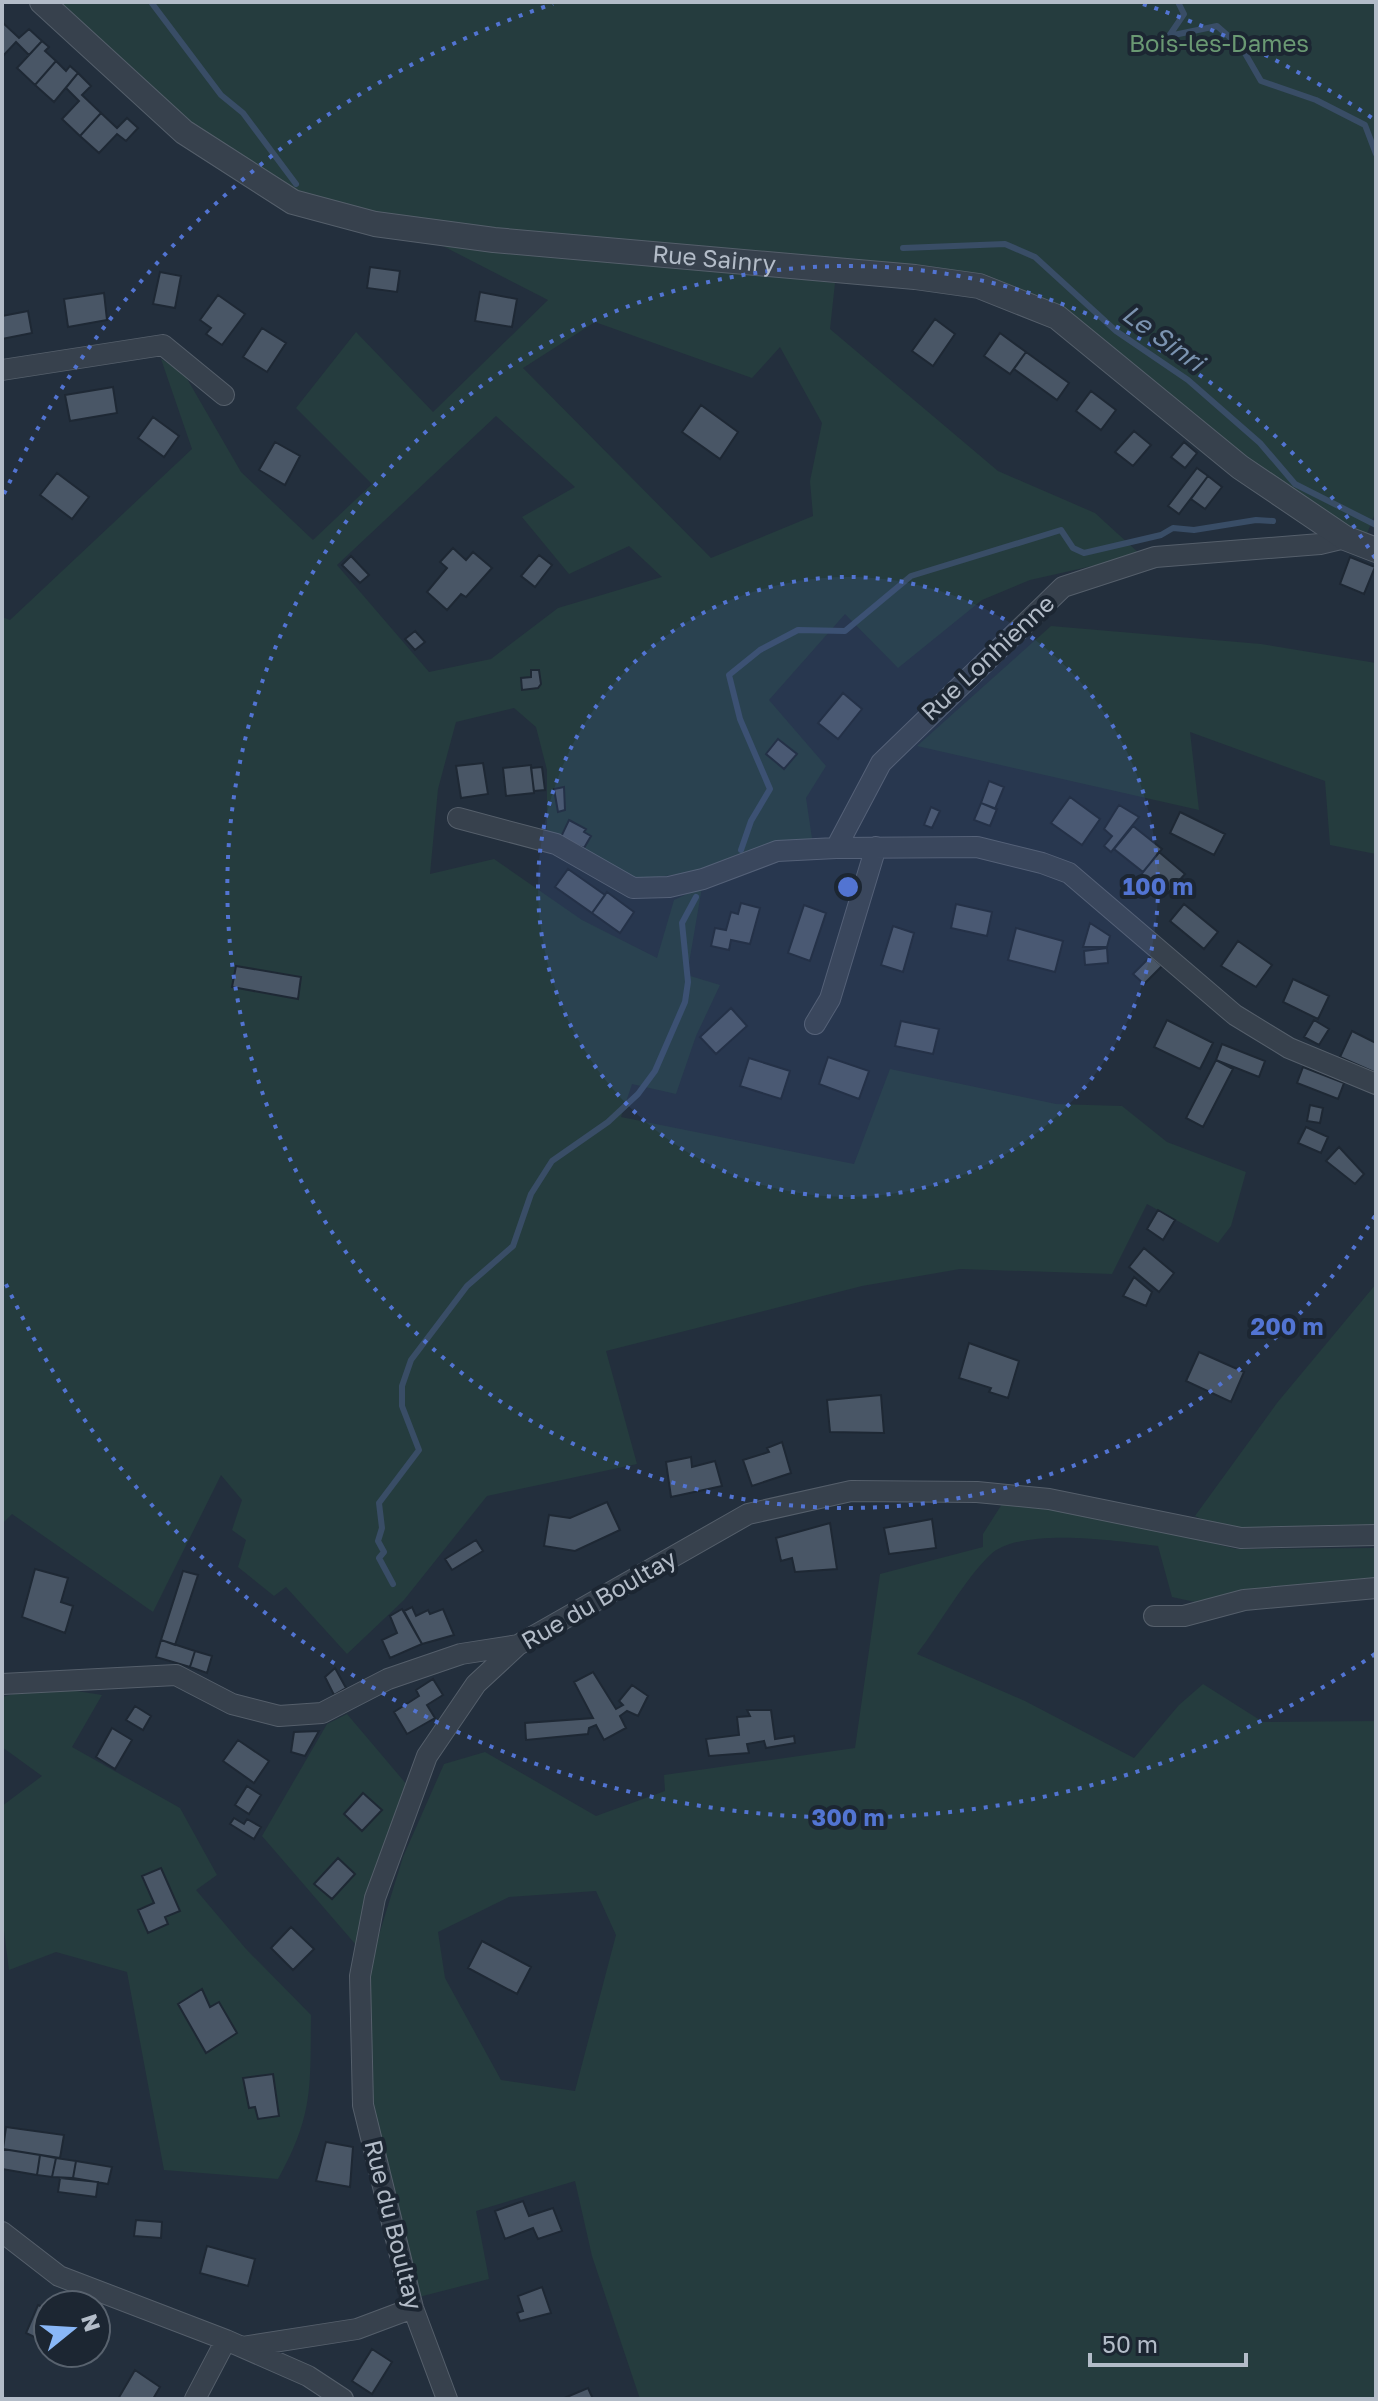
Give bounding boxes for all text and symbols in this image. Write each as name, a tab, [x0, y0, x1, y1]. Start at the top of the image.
park label: Bois-les-Dames	[1129, 28, 1309, 57]
street label: Rue Sainry	[651, 238, 777, 278]
water label: Le Sinri	[1117, 298, 1212, 379]
street label: Rue Lonhienne	[914, 588, 1060, 726]
text: 100 m	[1123, 871, 1193, 900]
centre of rings	[834, 873, 862, 901]
text: 200 m	[1251, 1311, 1323, 1340]
street label: Rue du Boultay	[516, 1543, 681, 1655]
text: 300 m	[812, 1802, 884, 1831]
street label: Rue du Boultay	[359, 2137, 430, 2313]
north arrow	[32, 2289, 112, 2369]
text: N	[76, 2311, 107, 2335]
scale bar	[1090, 2317, 1246, 2367]
text: 50 m	[1102, 2329, 1158, 2358]

